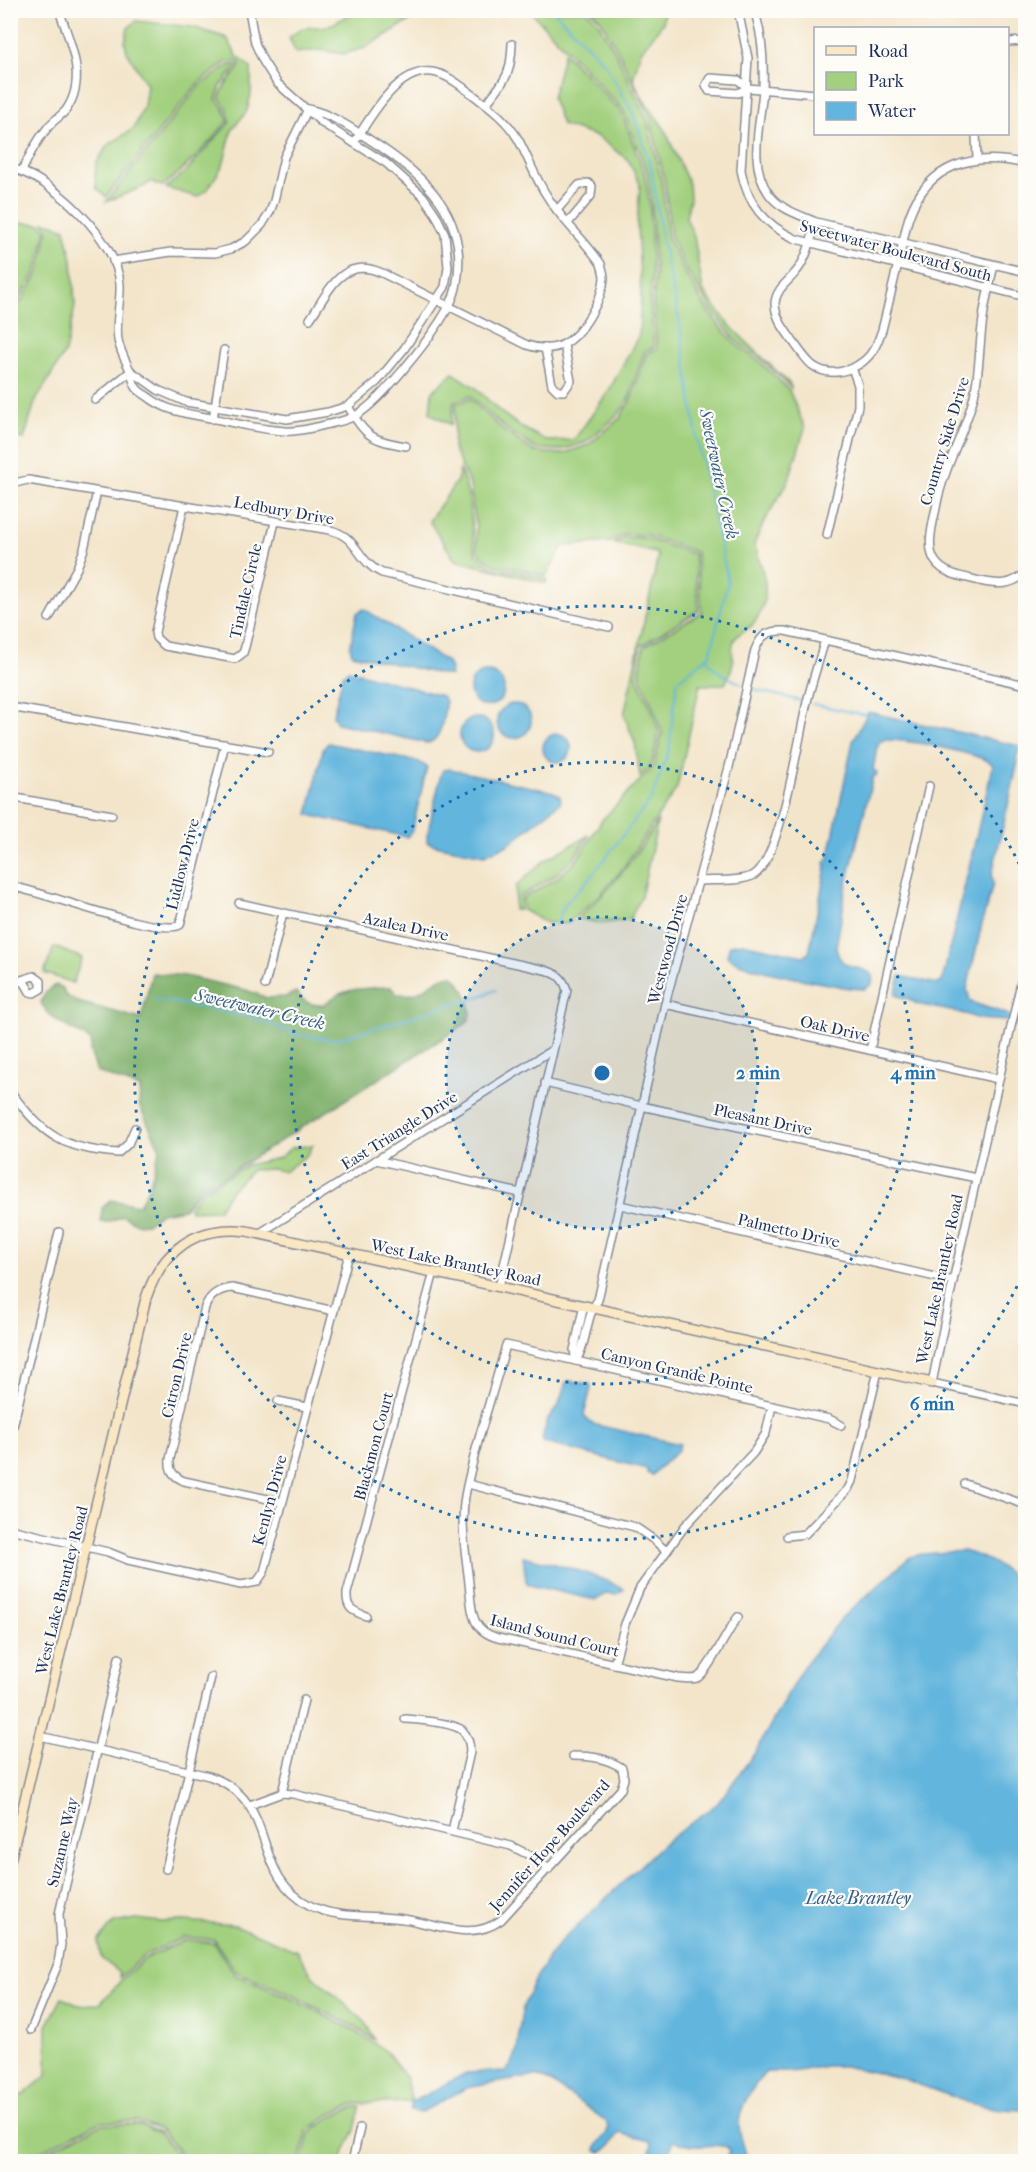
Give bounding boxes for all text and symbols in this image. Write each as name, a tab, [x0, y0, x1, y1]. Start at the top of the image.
legend	[814, 27, 1009, 135]
text: Road	[868, 41, 908, 62]
text: Park	[868, 71, 905, 92]
text: Water	[867, 101, 916, 122]
street label: Sweetwater Boulevard South	[798, 216, 994, 285]
street label: Country Side Drive	[916, 375, 973, 508]
water label: Sweetwater Creek	[694, 406, 743, 541]
street label: Ledbury Drive	[232, 492, 336, 529]
street label: Tindale Circle	[225, 541, 266, 641]
street label: Ludlow Drive	[162, 816, 203, 912]
street label: Westwood Drive	[643, 892, 691, 1007]
street label: Azalea Drive	[360, 908, 450, 945]
water label: Sweetwater Creek	[192, 984, 327, 1035]
street label: Oak Drive	[798, 1011, 872, 1046]
centre of rings	[592, 1063, 612, 1083]
text: 2 min	[736, 1063, 780, 1084]
text: 4 min	[889, 1063, 936, 1084]
street label: East Triangle Drive	[338, 1087, 461, 1174]
street label: Pleasant Drive	[712, 1100, 814, 1139]
street label: West Lake Brantley Road	[912, 1192, 967, 1367]
street label: Palmetto Drive	[736, 1209, 842, 1252]
street label: West Lake Brantley Road	[368, 1235, 543, 1290]
street label: Citron Drive	[157, 1330, 196, 1420]
street label: Canyon Grande Pointe	[599, 1344, 755, 1397]
street label: Blackmon Court	[350, 1389, 397, 1503]
text: 6 min	[910, 1394, 955, 1415]
street label: Kenlyn Drive	[248, 1453, 291, 1547]
street label: West Lake Brantley Road	[31, 1504, 92, 1677]
street label: Island Sound Court	[488, 1610, 622, 1661]
street label: Jennifer Hope Boulevard	[484, 1775, 614, 1917]
street label: Suzanne Way	[43, 1795, 82, 1889]
water label: Lake Brantley	[803, 1888, 911, 1909]

